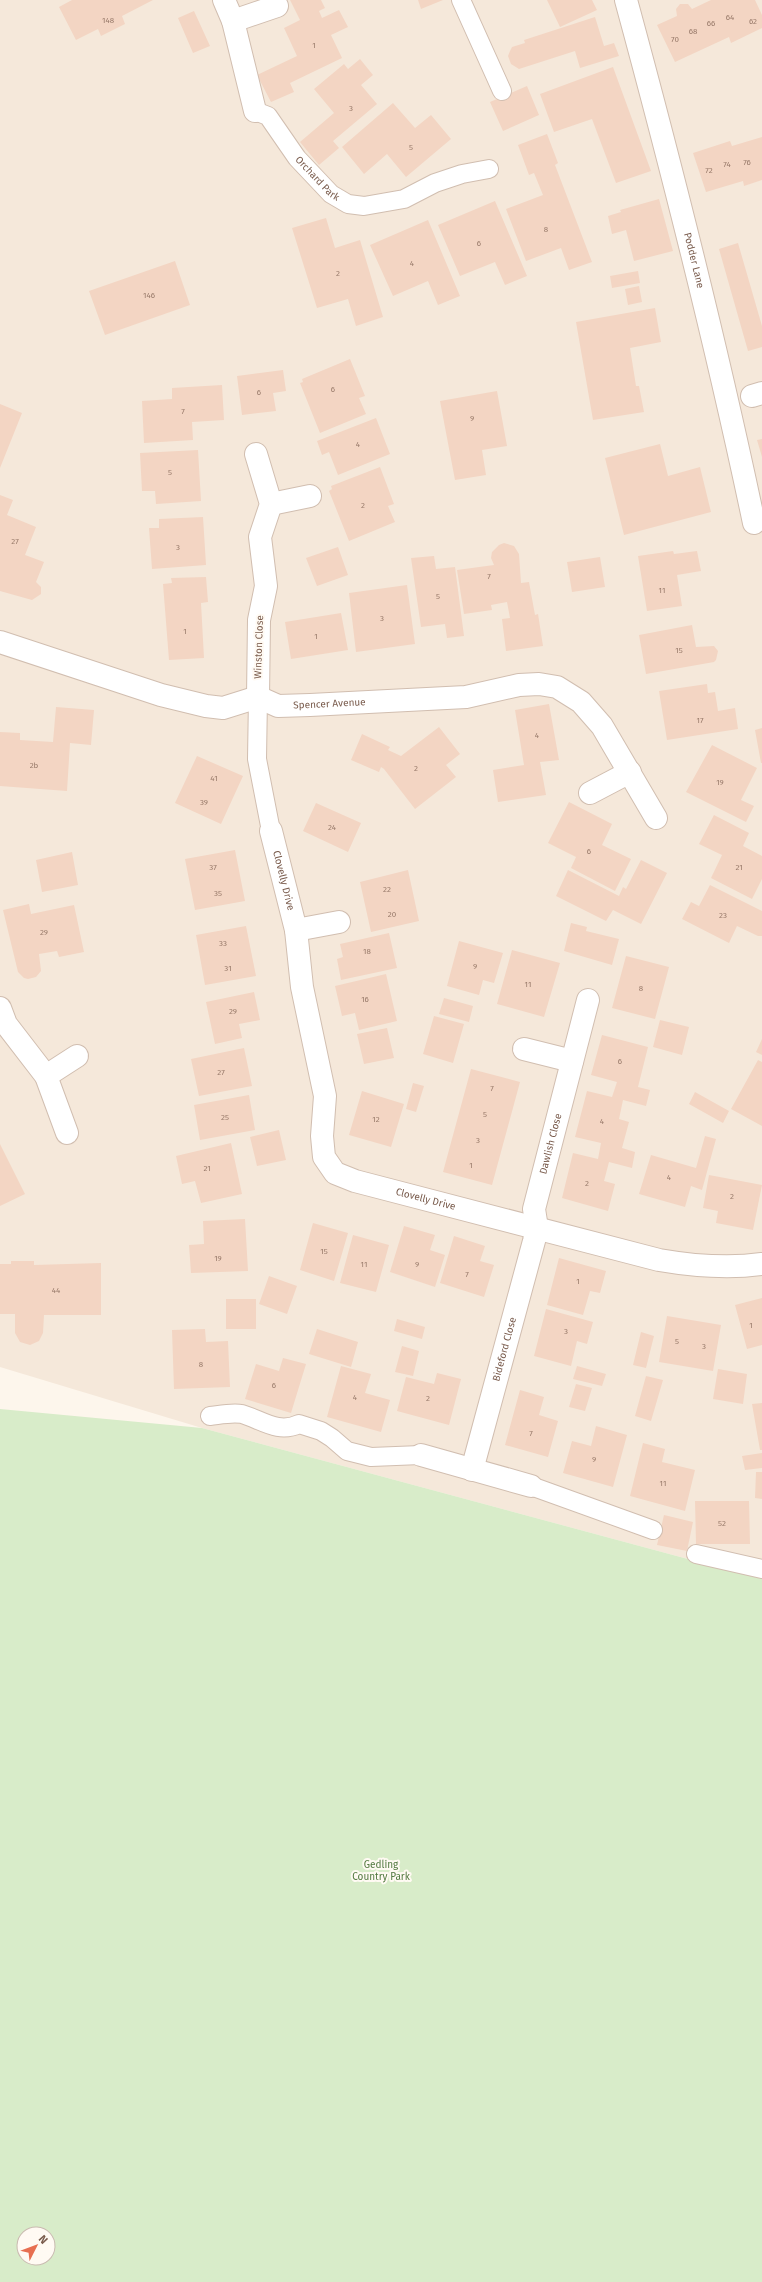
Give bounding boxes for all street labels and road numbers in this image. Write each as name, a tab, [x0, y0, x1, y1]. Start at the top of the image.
street label: Orchard Park	[292, 154, 342, 204]
street label: Podder Lane	[681, 231, 706, 289]
street label: Winston Close	[252, 615, 266, 679]
street label: Spencer Avenue	[293, 696, 366, 712]
street label: Clovelly Drive	[270, 849, 297, 912]
street label: Dawlish Close	[537, 1112, 564, 1176]
street label: Clovelly Drive	[394, 1186, 457, 1213]
street label: Bideford Close	[490, 1316, 519, 1383]

